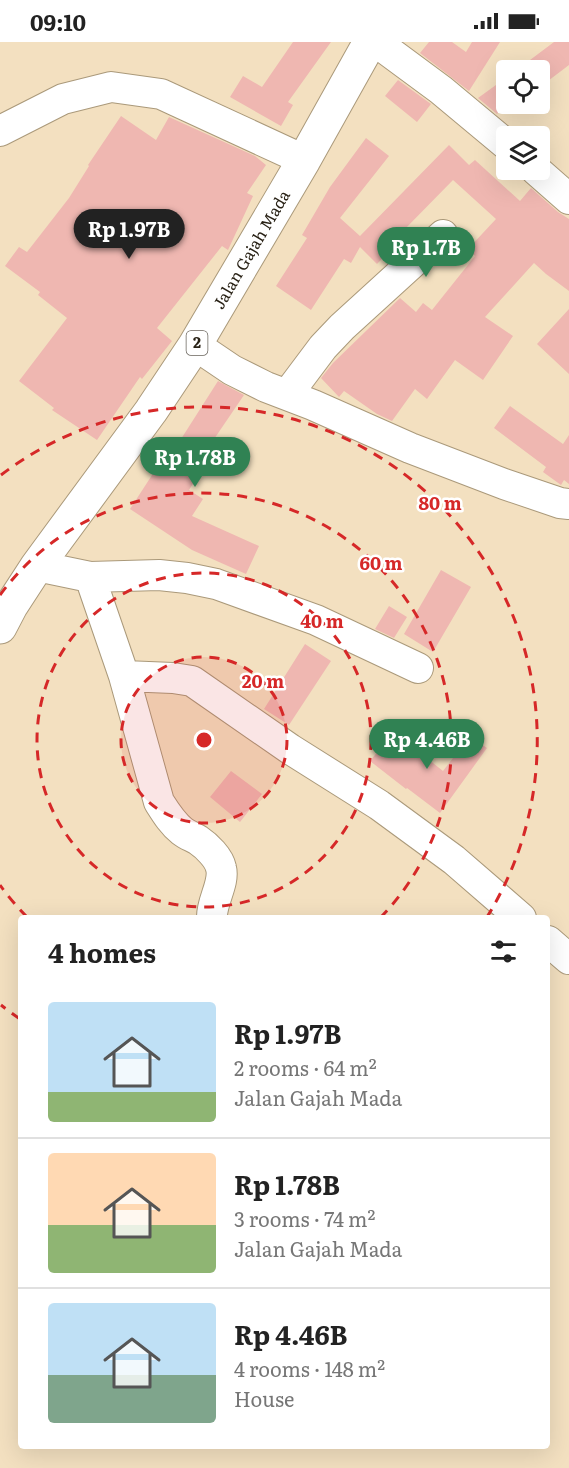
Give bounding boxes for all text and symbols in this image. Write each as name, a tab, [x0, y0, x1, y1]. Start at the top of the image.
text: 09:10	[30, 5, 86, 38]
map controls	[496, 60, 550, 180]
button: locate	[496, 60, 550, 114]
button: layers	[496, 126, 550, 180]
street label: Jalan Gajah Mada	[206, 184, 295, 313]
pin: Rp 1.97B	[67, 209, 191, 260]
text: Rp 1.97B	[88, 213, 170, 243]
pin: Rp 1.7B	[371, 227, 481, 278]
text: Rp 1.7B	[391, 231, 461, 261]
road number: 2	[186, 331, 208, 355]
pin: Rp 1.78B	[133, 437, 257, 488]
text: Rp 1.78B	[154, 441, 236, 471]
text: 80 m	[418, 489, 462, 516]
text: 60 m	[359, 549, 403, 576]
text: 40 m	[300, 607, 344, 634]
text: 20 m	[242, 667, 284, 694]
pin: Rp 4.46B	[365, 719, 489, 770]
text: Rp 4.46B	[383, 723, 471, 753]
centre of rings	[194, 730, 214, 750]
text: 4 homes	[48, 932, 156, 971]
icon: filters	[487, 935, 520, 968]
text: Rp 1.97B	[234, 1013, 341, 1052]
icon: home	[96, 1026, 168, 1098]
text: 2 rooms · 64 m²	[234, 1052, 377, 1082]
text: Jalan Gajah Mada	[234, 1082, 402, 1112]
text: Rp 1.78B	[234, 1164, 340, 1203]
icon: home	[96, 1177, 168, 1249]
text: 3 rooms · 74 m²	[234, 1203, 375, 1233]
text: Jalan Gajah Mada	[234, 1233, 402, 1263]
text: Rp 4.46B	[234, 1314, 348, 1353]
icon: home	[96, 1327, 168, 1399]
text: 4 rooms · 148 m²	[234, 1353, 385, 1383]
text: House	[234, 1383, 294, 1413]

